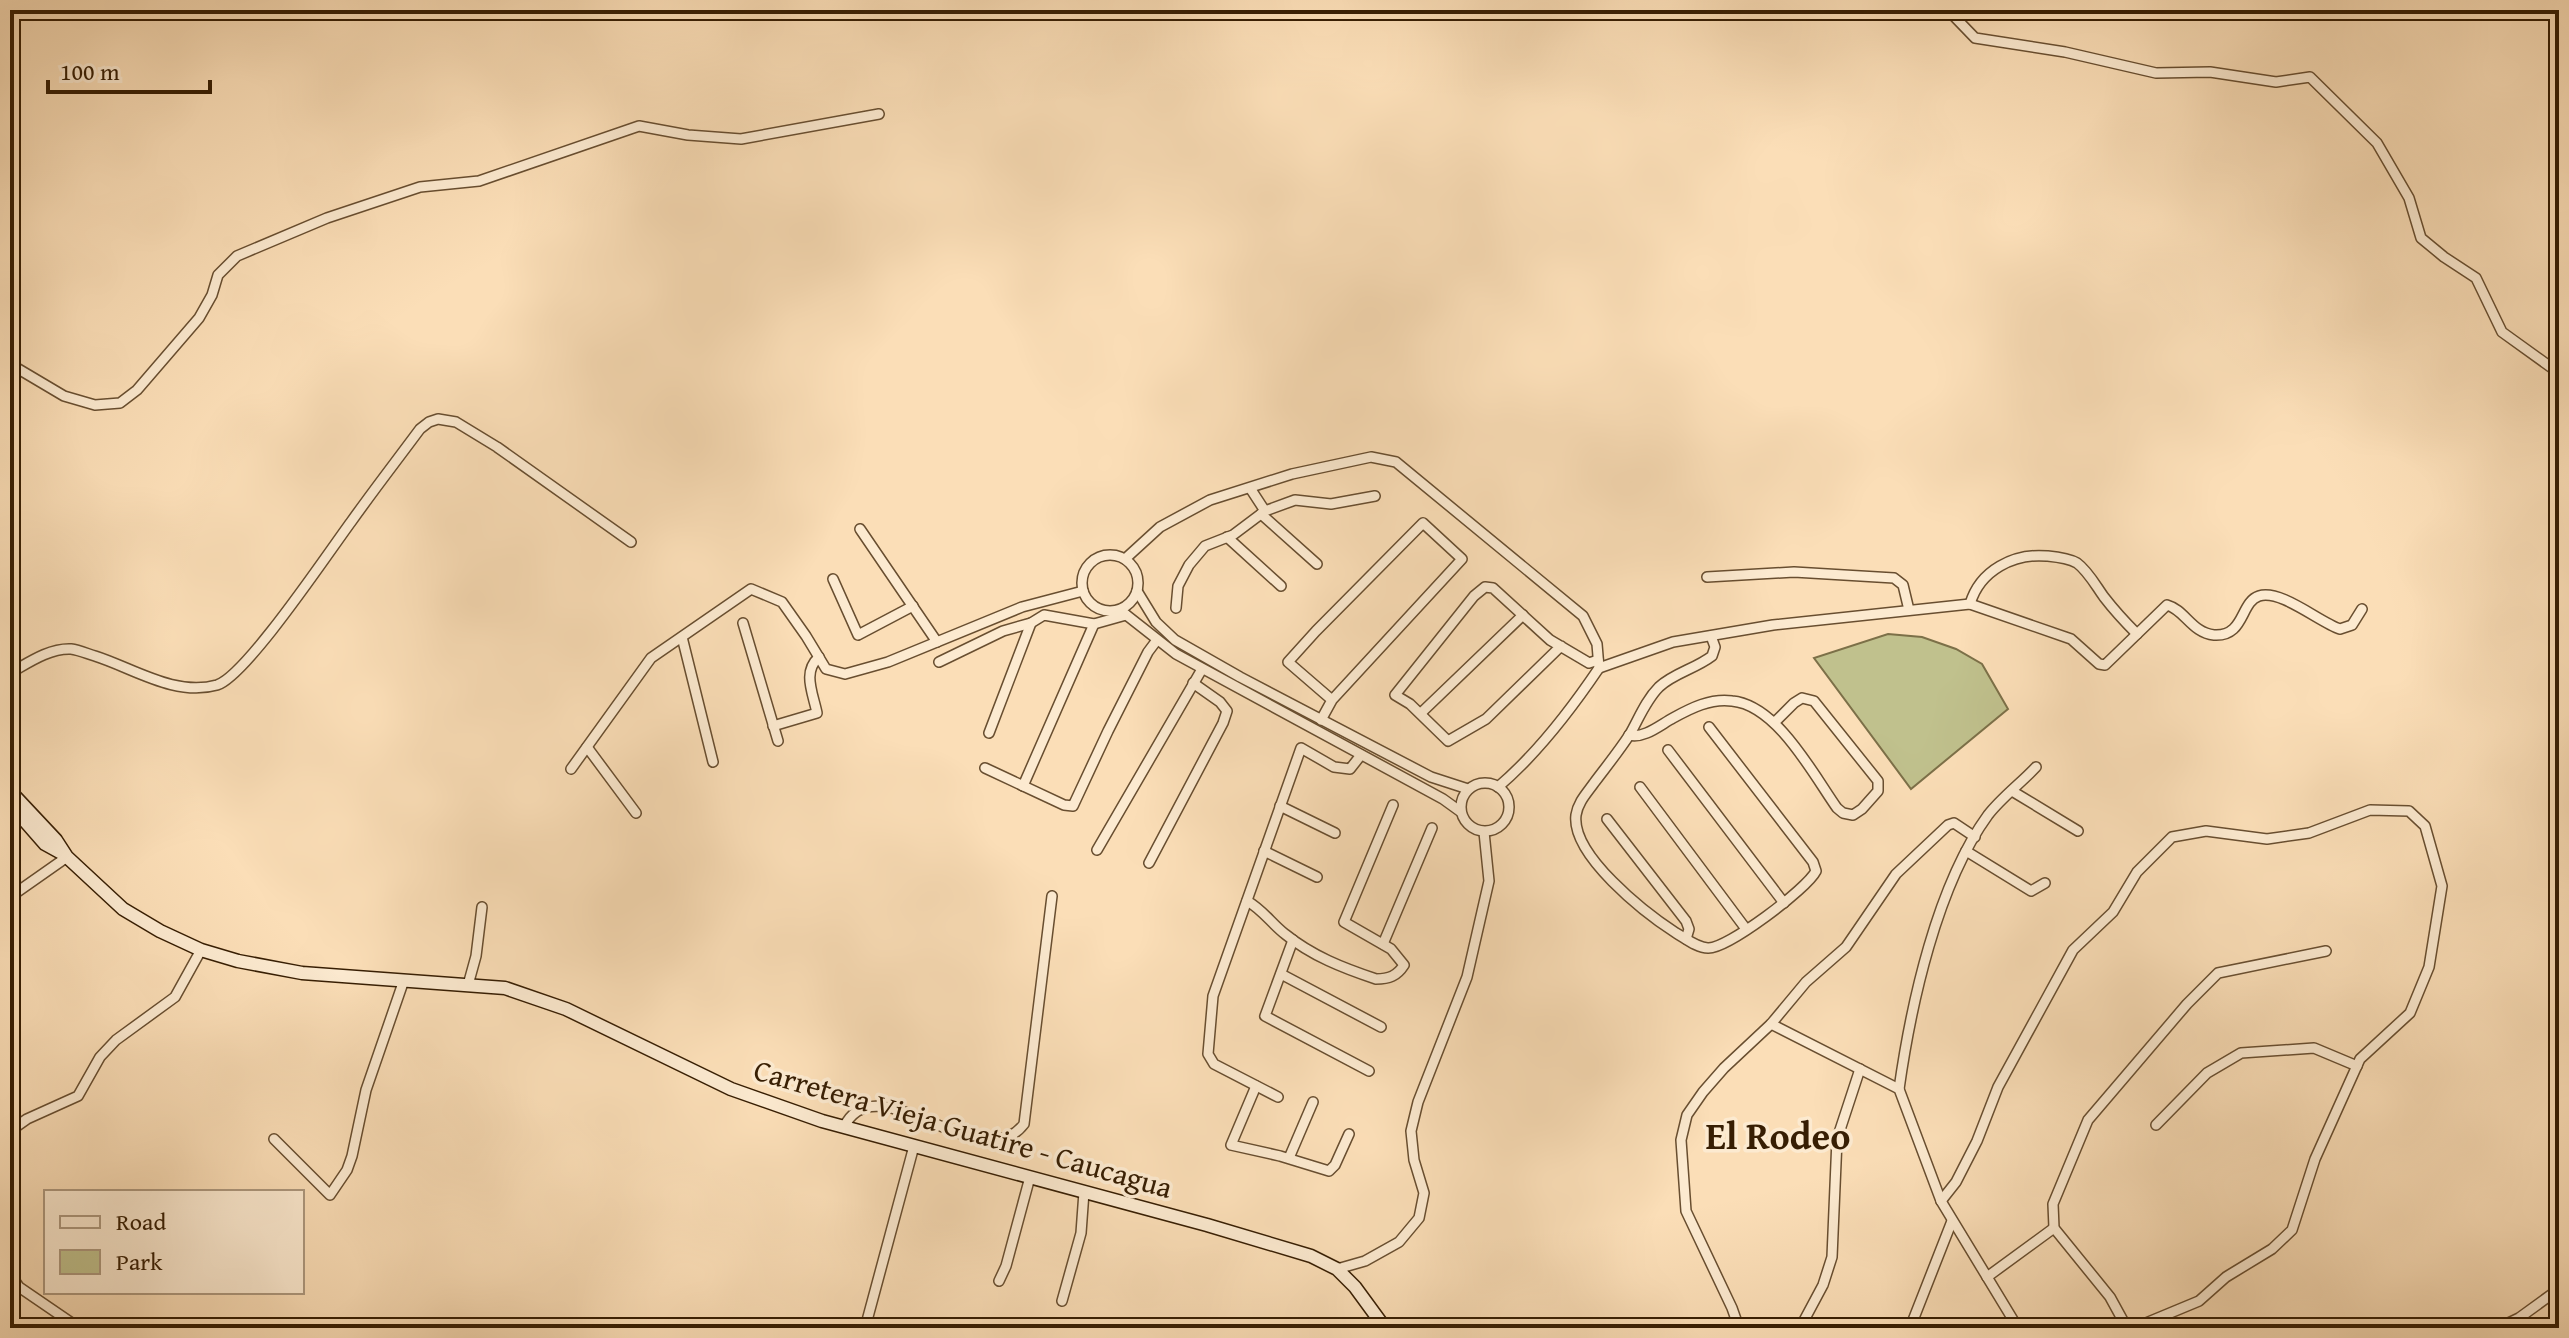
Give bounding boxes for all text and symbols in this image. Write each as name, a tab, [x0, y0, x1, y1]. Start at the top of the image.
scale bar	[48, 44, 210, 94]
text: 100 m	[60, 54, 120, 89]
street label: Carretera Vieja Guatire - Caucagua	[749, 1047, 1178, 1209]
district label: El Rodeo	[1706, 1107, 1850, 1163]
legend	[44, 1190, 304, 1294]
text: Road	[116, 1204, 166, 1239]
text: Park	[116, 1244, 163, 1279]

